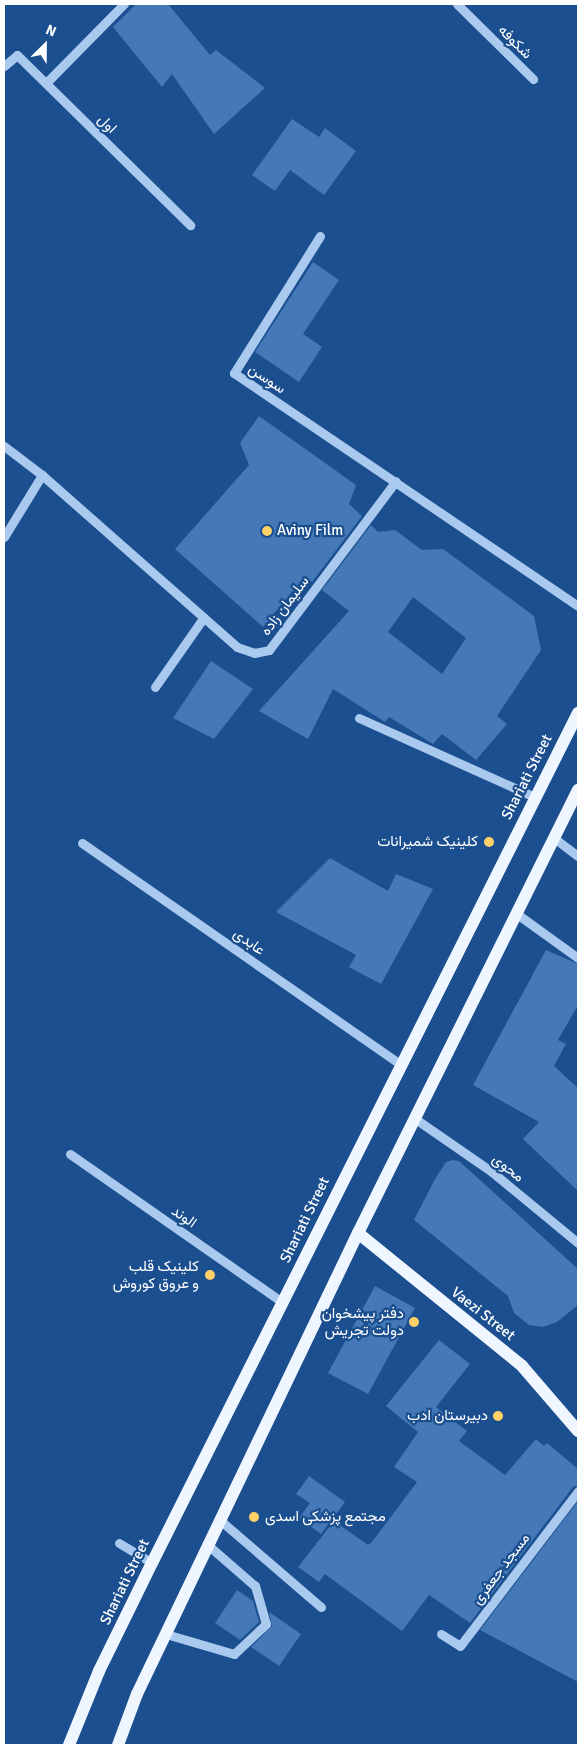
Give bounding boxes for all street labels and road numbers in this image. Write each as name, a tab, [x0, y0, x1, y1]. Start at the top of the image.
street label: شکوفه	[494, 21, 536, 63]
street label: اول	[94, 111, 120, 137]
street label: سوسن	[245, 360, 289, 398]
street label: سلیمان زاده	[257, 573, 313, 639]
street label: Shariati Street	[498, 731, 556, 823]
street label: عابدی	[230, 925, 268, 959]
street label: محوی	[488, 1150, 528, 1186]
street label: Shariati Street	[276, 1174, 334, 1266]
street label: الوند	[168, 1202, 200, 1232]
street label: Vaezi Street	[447, 1283, 519, 1345]
street label: مسجد جعفری	[468, 1530, 534, 1608]
street label: Shariati Street	[96, 1536, 154, 1628]

